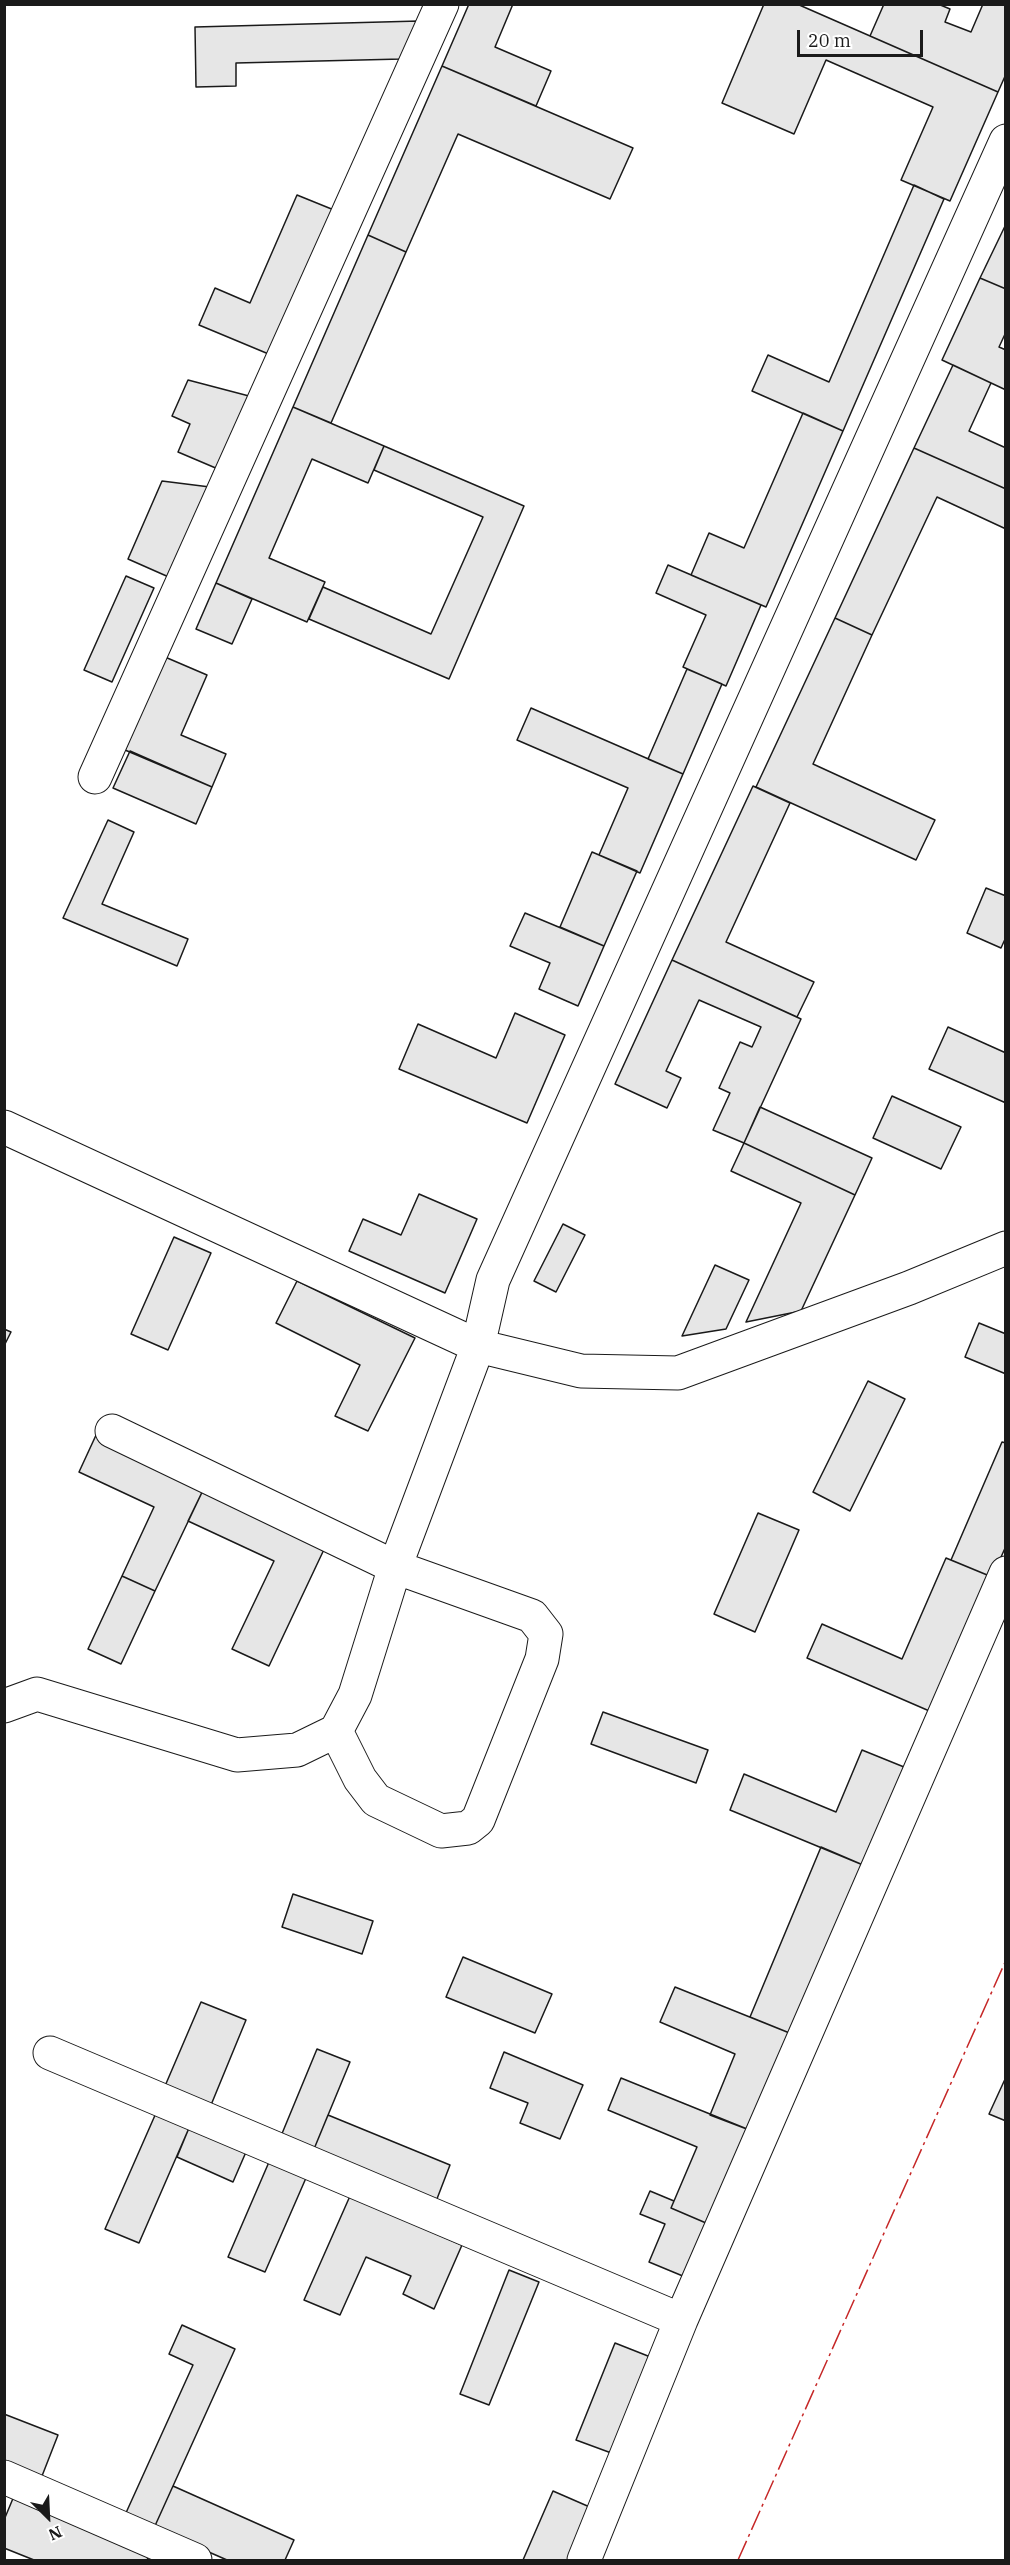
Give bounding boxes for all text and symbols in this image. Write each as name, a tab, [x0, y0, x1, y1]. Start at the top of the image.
scale bar	[800, 18, 926, 56]
text: 20 m	[808, 29, 851, 52]
north arrow	[18, 2487, 78, 2547]
text: N	[45, 2522, 65, 2545]

